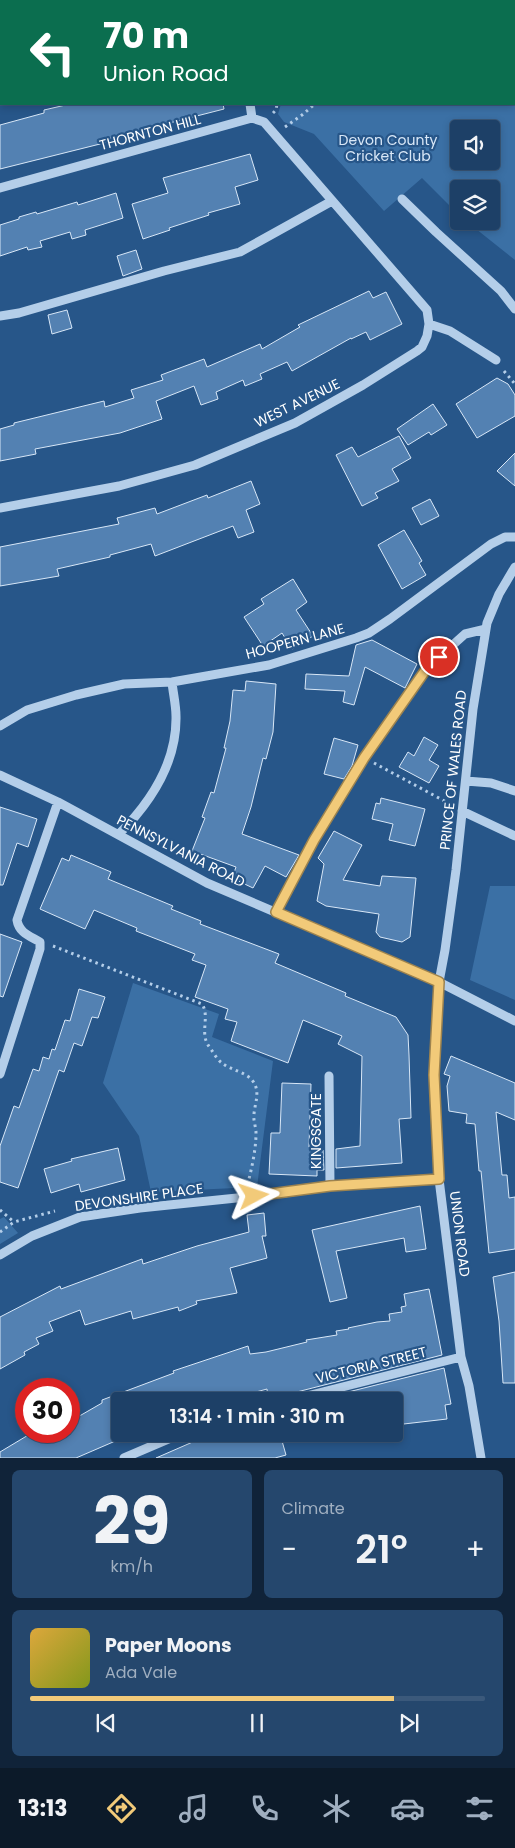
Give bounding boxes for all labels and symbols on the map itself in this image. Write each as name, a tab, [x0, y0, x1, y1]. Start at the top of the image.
street label: THORNTON HILL	[97, 109, 203, 155]
park label: Devon County Cricket Club	[339, 130, 437, 166]
street label: WEST AVENUE	[251, 374, 343, 432]
street label: HOOPERN LANE	[243, 618, 347, 664]
pin	[418, 636, 460, 678]
street label: PRINCE OF WALES ROAD	[435, 689, 471, 851]
street label: PENNSYLVANIA ROAD	[113, 810, 249, 892]
street label: KINGSGATE	[306, 1093, 326, 1169]
position arrow	[227, 1169, 279, 1221]
street label: DEVONSHIRE PLACE	[73, 1178, 205, 1216]
street label: UNION ROAD	[445, 1190, 475, 1278]
street label: VICTORIA STREET	[313, 1341, 429, 1388]
speed limit sign: 30	[15, 1378, 80, 1443]

